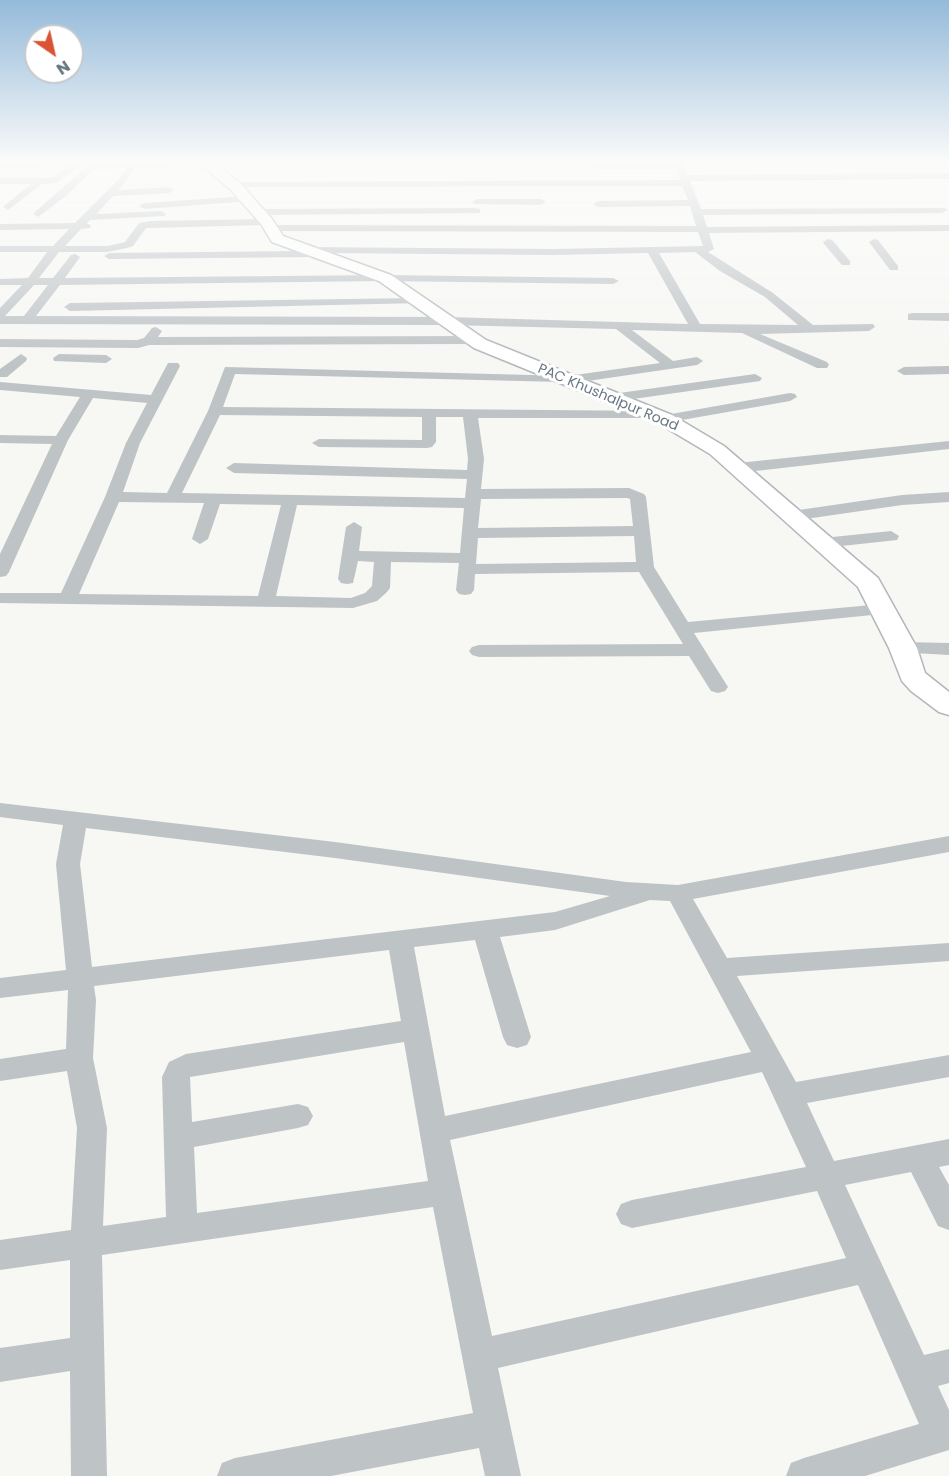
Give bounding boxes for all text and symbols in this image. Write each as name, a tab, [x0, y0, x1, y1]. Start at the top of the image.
north arrow	[24, 24, 84, 84]
text: N	[52, 55, 75, 81]
street label: PAC Khushalpur Road	[535, 361, 681, 435]

